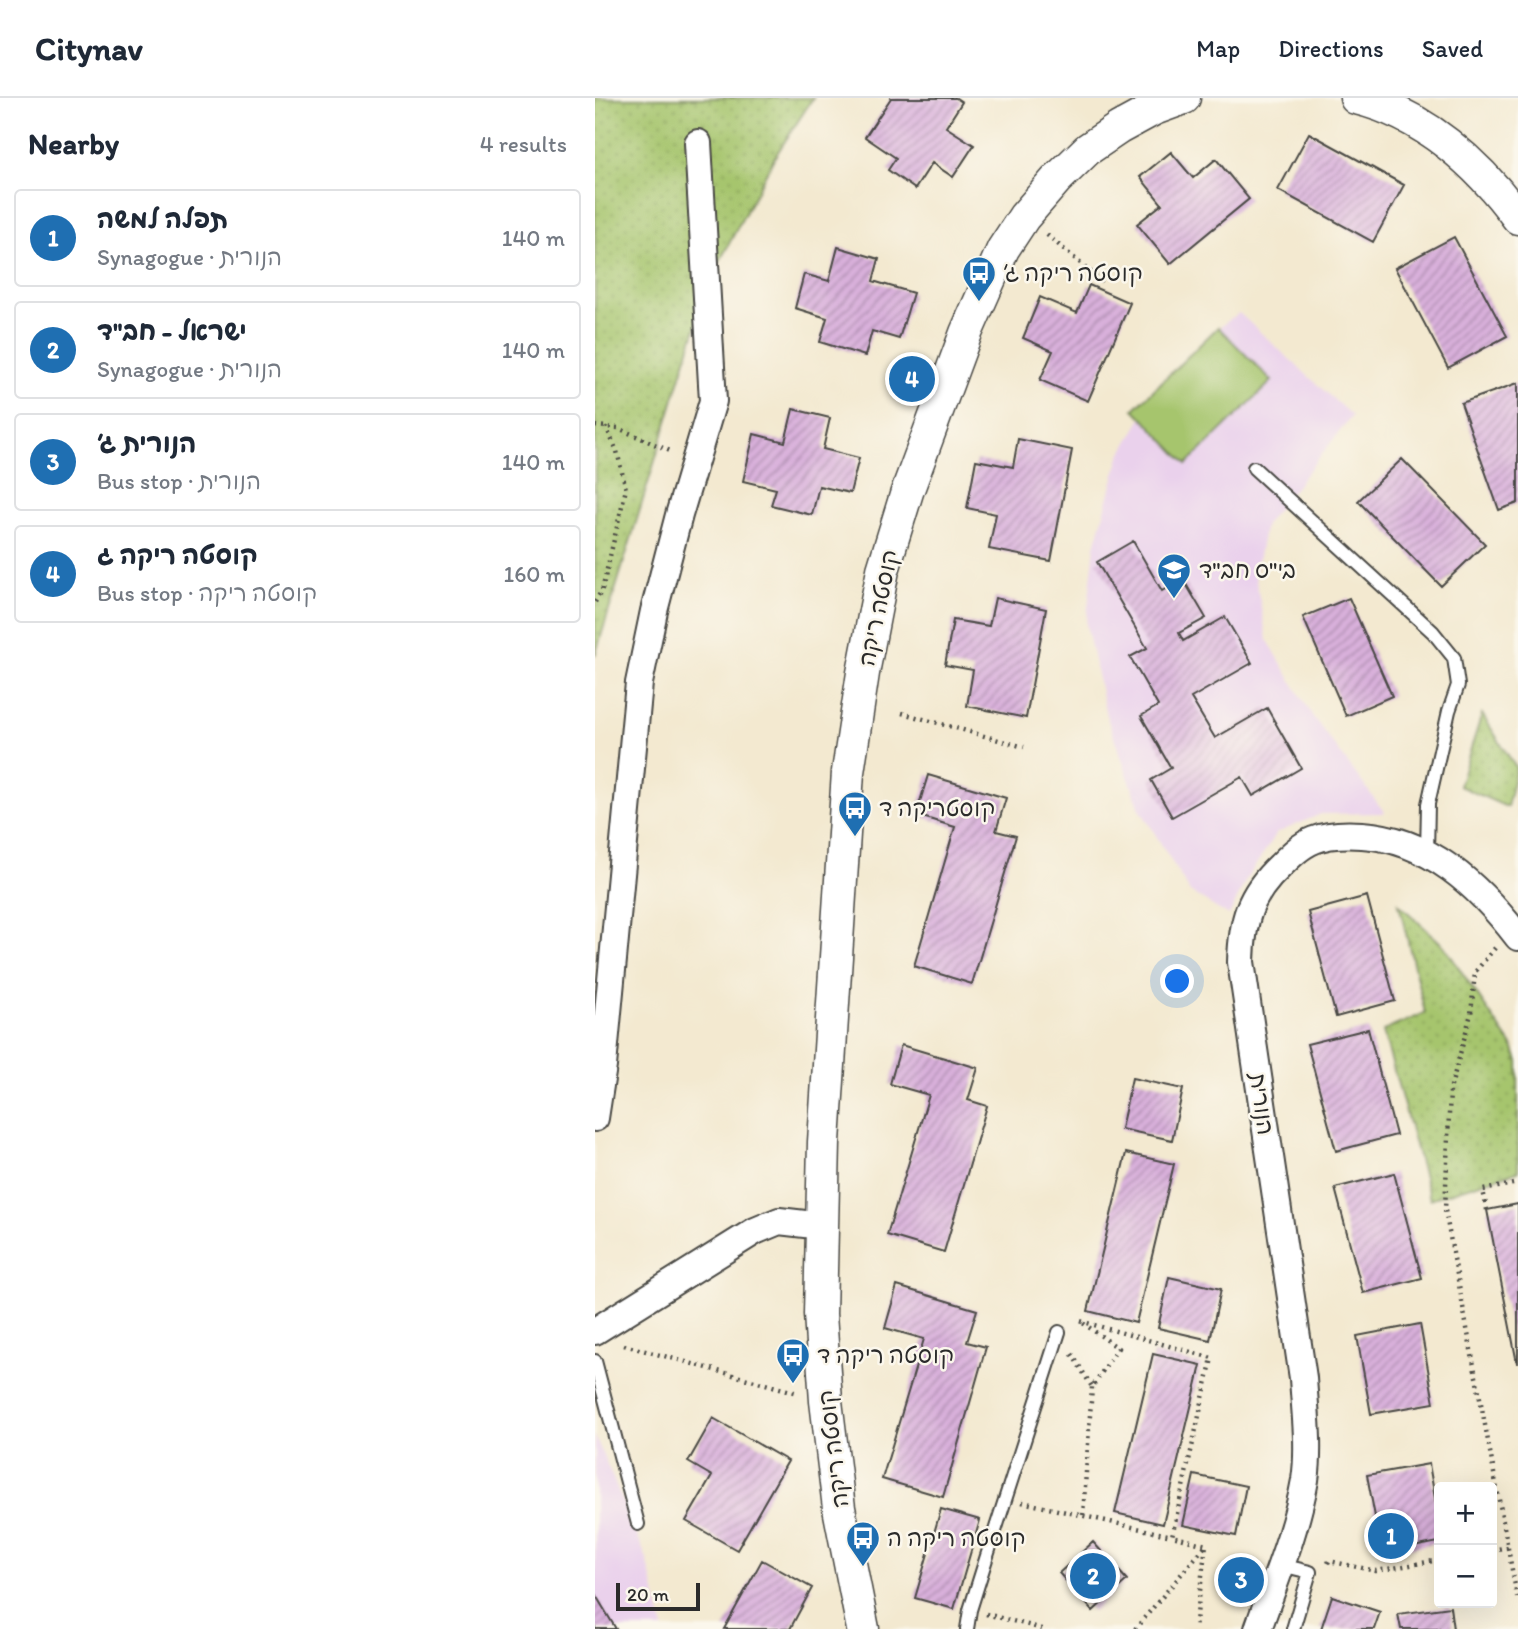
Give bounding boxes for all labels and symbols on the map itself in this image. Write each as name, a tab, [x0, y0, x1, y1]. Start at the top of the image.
bus stop icon: קוסטה ריקה ג׳	[960, 254, 998, 303]
place label: קוסטה ריקה ג׳	[1003, 259, 1143, 288]
pin: 4	[889, 353, 935, 405]
street label: קוסטה ריקה	[852, 547, 905, 669]
school or university icon: בי"ס חב"ד	[1155, 551, 1193, 600]
place label: בי"ס חב"ד	[1199, 556, 1296, 584]
bus stop icon: קוסטריקה ד	[836, 789, 874, 838]
place label: קוסטריקה ד	[879, 794, 995, 823]
your location	[1160, 964, 1194, 998]
street label: הנורית	[1244, 1070, 1280, 1137]
bus stop icon: קוסטה ריקה ד	[774, 1336, 812, 1385]
place label: קוסטה ריקה ד	[817, 1341, 954, 1370]
street label: קוסטה ריקה	[812, 1388, 855, 1509]
pin: 1	[1368, 1510, 1414, 1562]
bus stop icon: קוסטה ריקה ה	[844, 1519, 882, 1568]
place label: קוסטה ריקה ה	[887, 1524, 1026, 1553]
pin: 2	[1070, 1550, 1116, 1602]
pin: 3	[1218, 1554, 1264, 1606]
scale bar	[616, 1580, 700, 1612]

